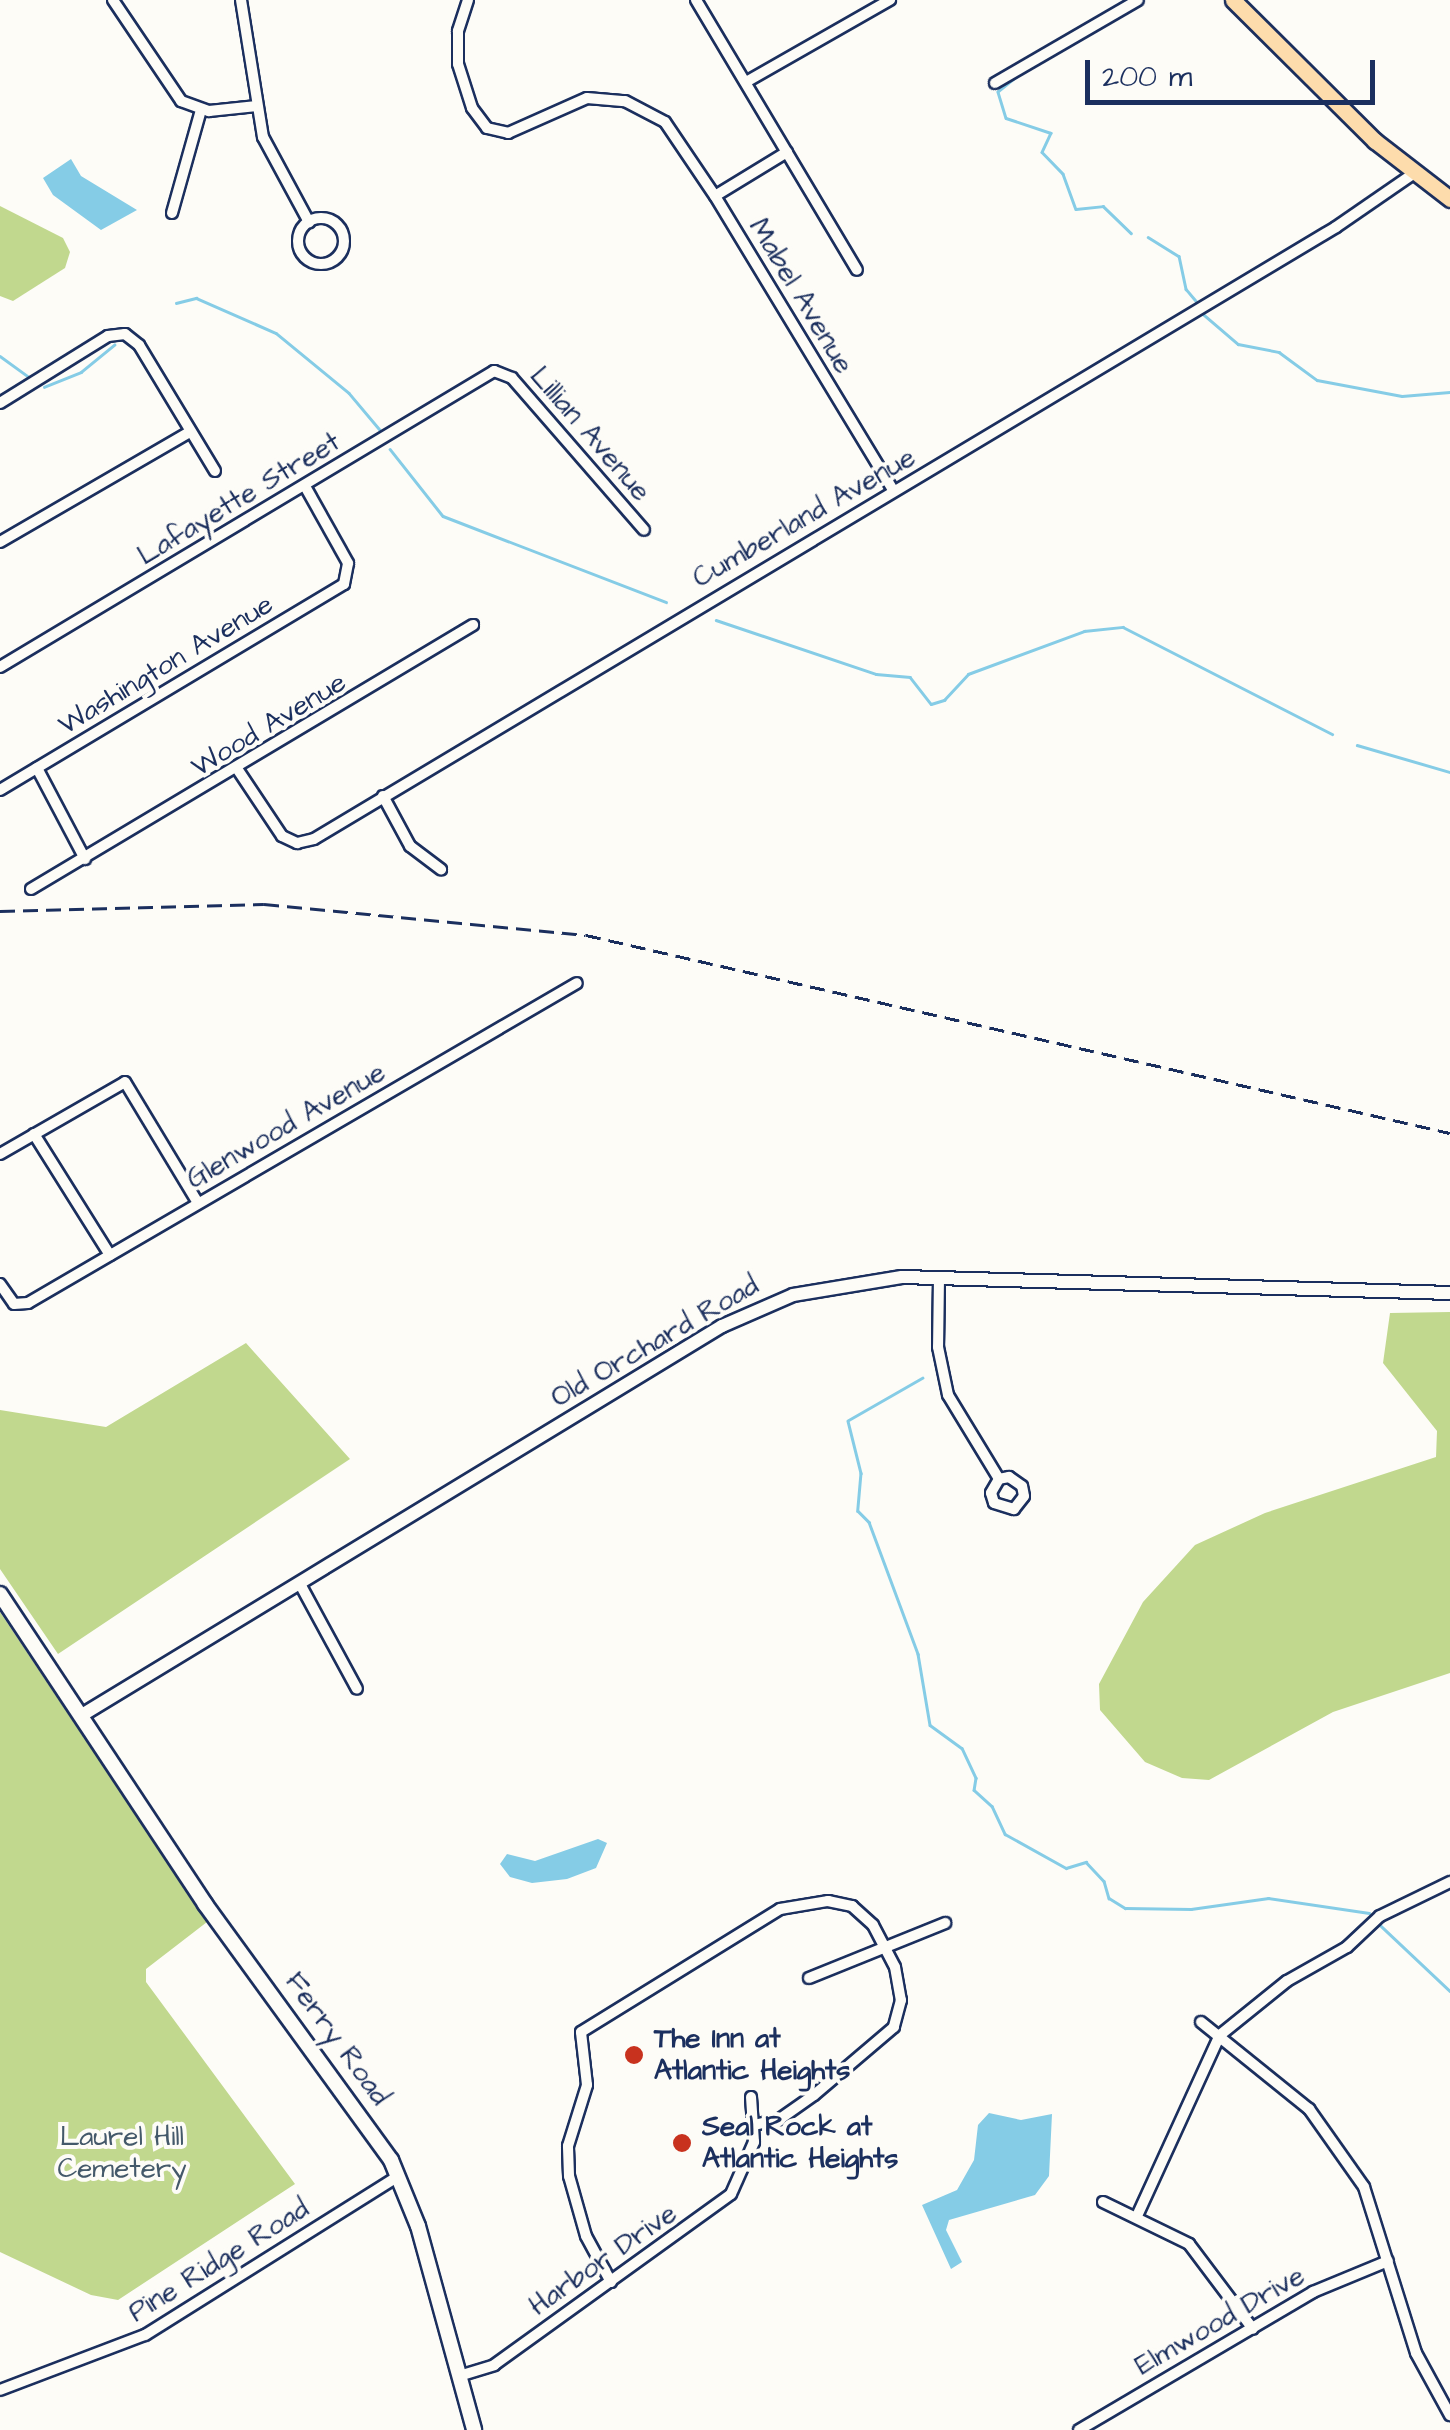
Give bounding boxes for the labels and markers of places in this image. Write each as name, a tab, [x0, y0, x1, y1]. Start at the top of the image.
place label: The Inn at Atlantic Heights	[654, 2022, 850, 2088]
marker: The Inn at Atlantic Heights	[623, 2044, 645, 2066]
place label: Seal Rock at Atlantic Heights	[702, 2110, 898, 2176]
marker: Seal Rock at Atlantic Heights	[671, 2132, 693, 2154]

